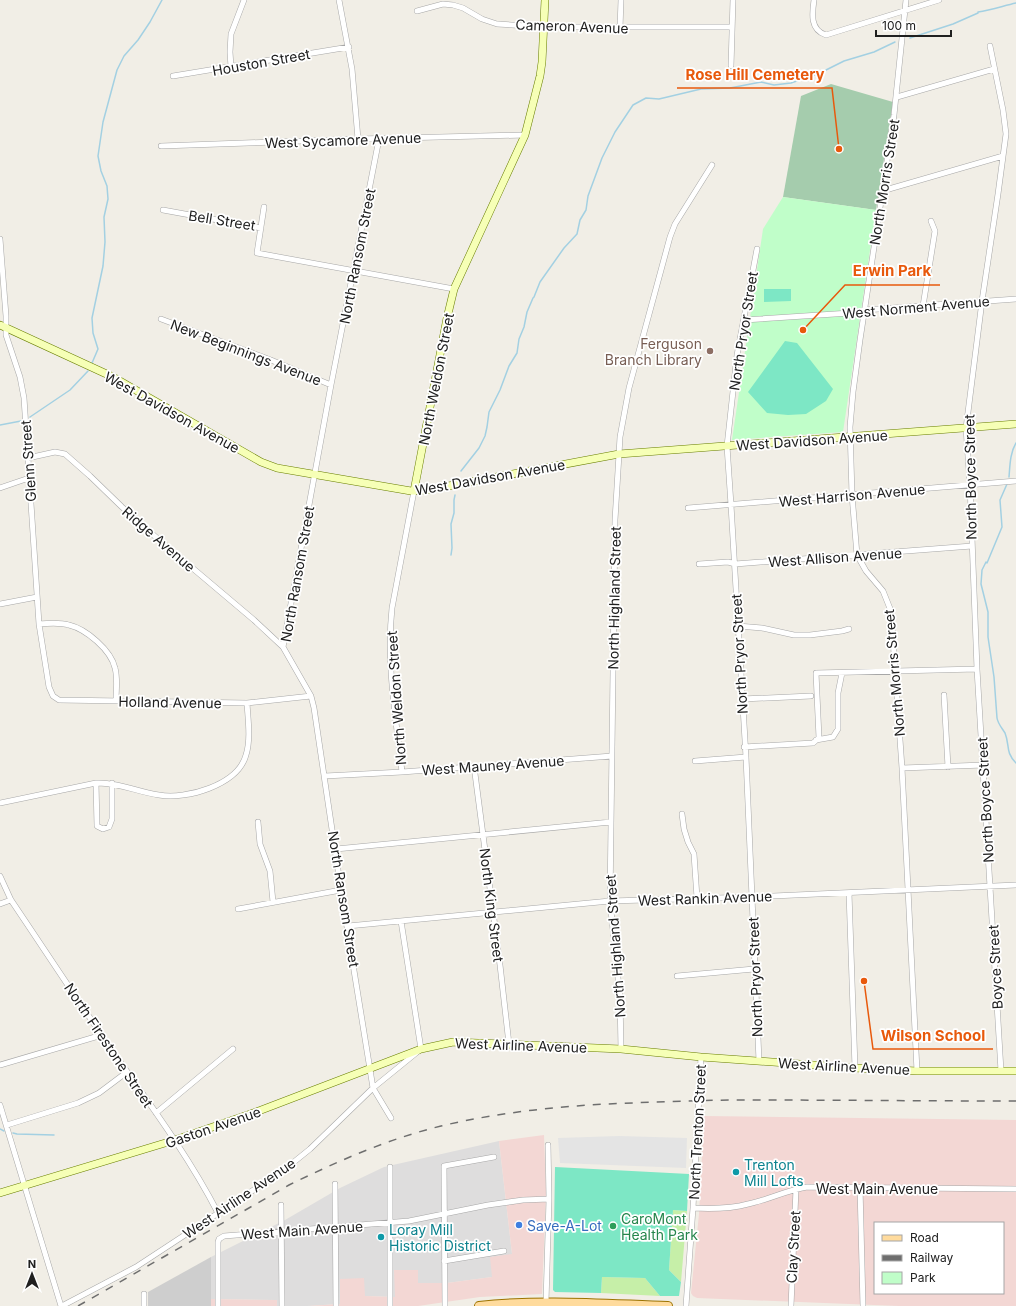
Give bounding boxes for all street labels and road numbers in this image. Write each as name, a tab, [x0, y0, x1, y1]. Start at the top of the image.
street label: Cameron Avenue	[515, 16, 629, 36]
street label: Houston Street	[211, 45, 312, 79]
street label: North Morris Street	[866, 117, 902, 246]
street label: West Sycamore Avenue	[264, 129, 422, 151]
street label: North Ransom Street	[336, 186, 379, 325]
street label: Bell Street	[187, 206, 257, 234]
street label: North Pryor Street	[725, 270, 761, 392]
street label: West Norment Avenue	[842, 292, 990, 322]
street label: North Weldon Street	[415, 311, 457, 447]
street label: New Beginnings Avenue	[168, 315, 324, 389]
street label: West Davidson Avenue	[101, 368, 243, 456]
street label: North Boyce Street	[960, 414, 980, 540]
street label: Glenn Street	[17, 419, 39, 502]
street label: West Davidson Avenue	[736, 426, 888, 454]
street label: West Davidson Avenue	[414, 455, 566, 499]
street label: West Harrison Avenue	[778, 480, 926, 510]
street label: Ridge Avenue	[119, 503, 199, 575]
street label: North Ransom Street	[277, 504, 317, 643]
street label: North Highland Street	[604, 526, 624, 670]
street label: West Allison Avenue	[767, 544, 903, 570]
street label: North Pryor Street	[727, 593, 751, 715]
street label: North Morris Street	[880, 608, 908, 737]
street label: North Weldon Street	[383, 630, 409, 766]
street label: Holland Avenue	[118, 693, 222, 711]
street label: North Boyce Street	[973, 736, 997, 863]
street label: West Mauney Avenue	[421, 752, 565, 778]
street label: North Ransom Street	[325, 830, 363, 969]
street label: North King Street	[477, 847, 507, 963]
street label: North Highland Street	[601, 873, 628, 1018]
street label: West Rankin Avenue	[637, 887, 773, 909]
street label: North Pryor Street	[744, 916, 766, 1037]
street label: Boyce Street	[984, 924, 1006, 1010]
street label: North Firestone Street	[61, 980, 157, 1111]
street label: West Airline Avenue	[455, 1034, 587, 1056]
street label: West Airline Avenue	[778, 1054, 910, 1078]
street label: North Trenton Street	[685, 1063, 709, 1200]
street label: Gaston Avenue	[163, 1103, 263, 1151]
street label: West Airline Avenue	[179, 1154, 299, 1242]
street label: West Main Avenue	[816, 1180, 938, 1197]
street label: Clay Street	[783, 1210, 803, 1284]
street label: West Main Avenue	[240, 1217, 364, 1243]

